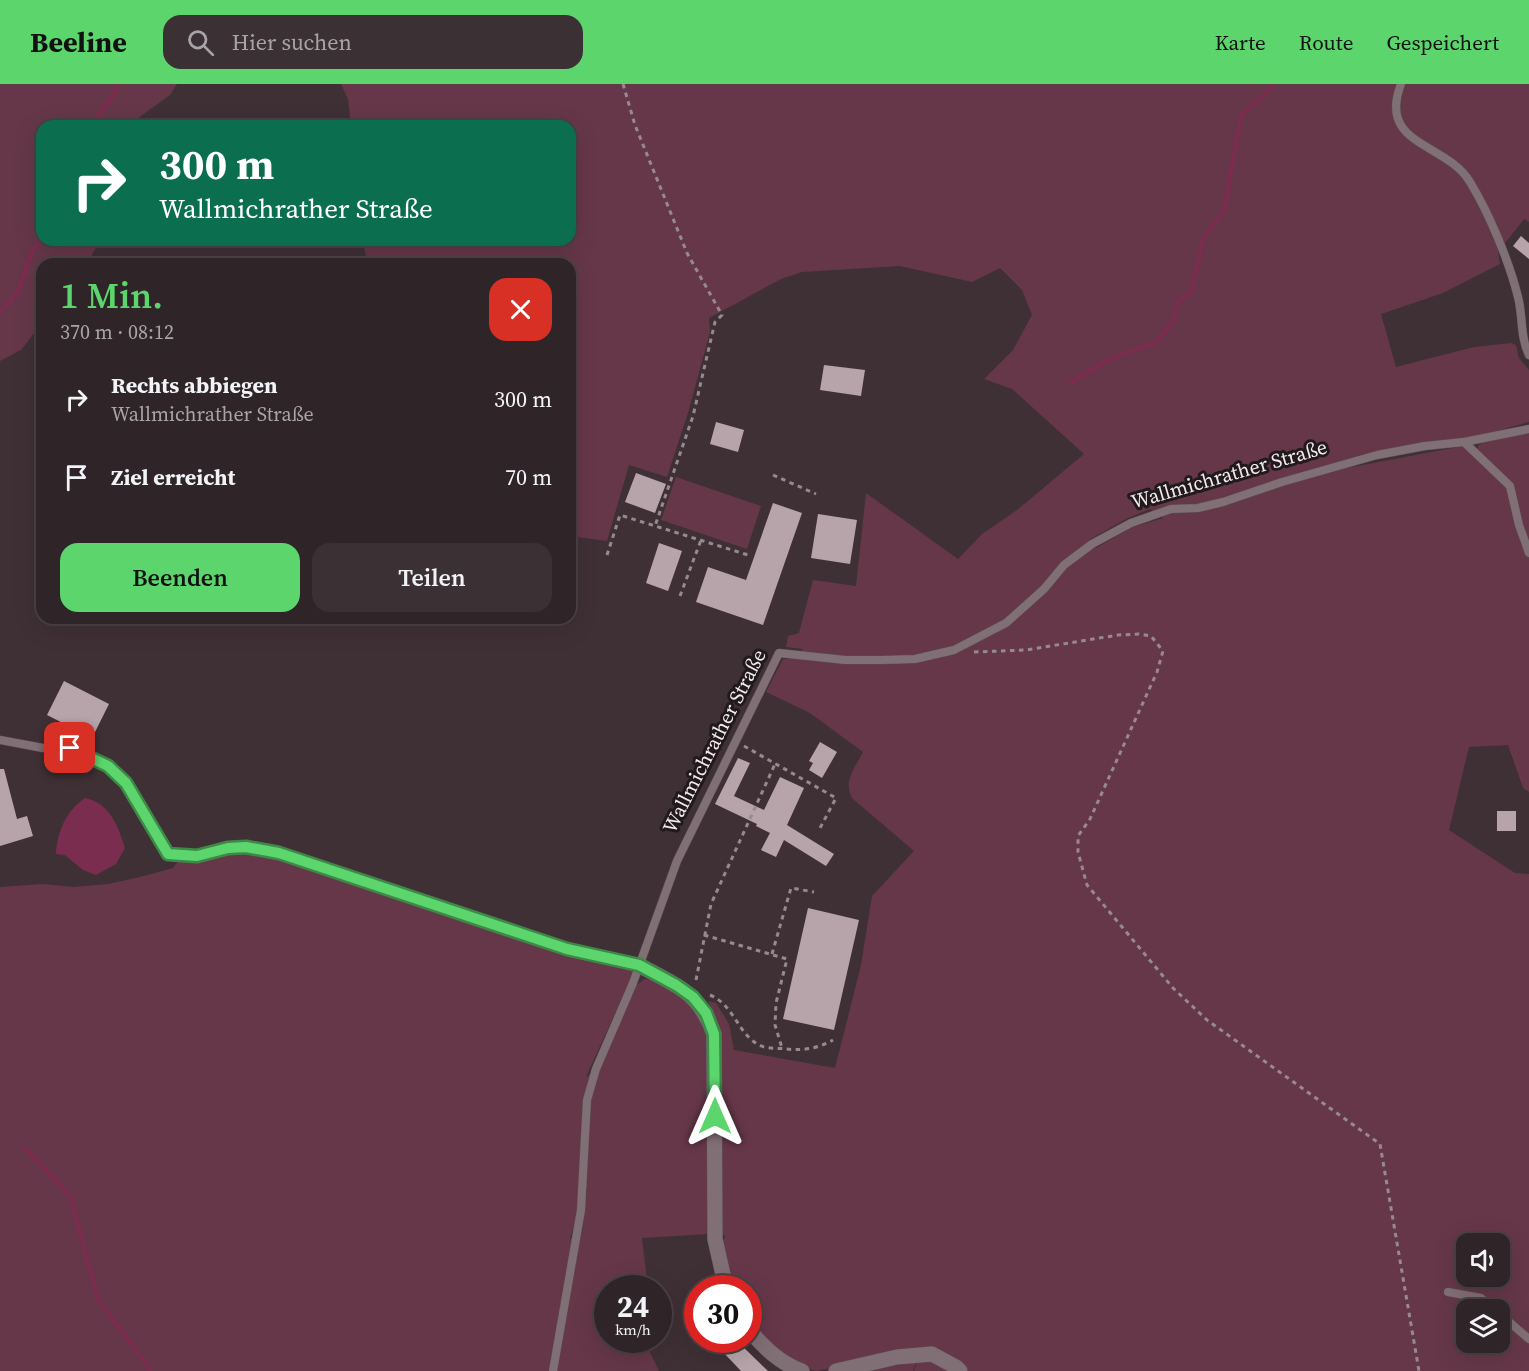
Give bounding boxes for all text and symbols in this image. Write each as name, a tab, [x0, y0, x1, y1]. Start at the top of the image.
search box	[163, 15, 583, 69]
text: Beeline	[30, 23, 127, 61]
icon: search	[184, 26, 217, 59]
text: Hier suchen	[232, 27, 352, 57]
text: Karte	[1215, 28, 1266, 57]
text: Route	[1299, 28, 1353, 57]
text: Gespeichert	[1386, 28, 1499, 57]
text: 300 m	[159, 135, 274, 193]
icon: right	[60, 144, 138, 222]
text: Wallmichrather Straße	[159, 190, 433, 227]
text: 1 Min.	[60, 271, 163, 320]
button: close	[489, 278, 552, 341]
text: 370 m · 08:12	[60, 318, 174, 346]
text: Rechts abbiegen	[111, 370, 278, 400]
icon: right	[60, 383, 93, 416]
text: 300 m	[494, 384, 552, 414]
text: Wallmichrather Straße	[111, 400, 314, 428]
street label: Wallmichrather Straße	[1128, 433, 1330, 515]
icon: arrive	[60, 461, 93, 494]
text: Ziel erreicht	[111, 462, 235, 492]
text: 70 m	[505, 462, 552, 492]
button: Beenden	[60, 543, 300, 612]
button: Teilen	[312, 543, 552, 612]
street label: Wallmichrather Straße	[656, 644, 772, 838]
pin	[44, 722, 95, 773]
icon: arrive	[53, 731, 86, 764]
position arrow	[683, 1084, 747, 1148]
map controls	[1456, 1233, 1510, 1353]
button: sound	[1456, 1233, 1510, 1287]
speed limit sign: 30	[684, 1275, 762, 1353]
text: 24	[617, 1286, 649, 1327]
button: layers	[1456, 1299, 1510, 1353]
text: km/h	[615, 1319, 651, 1340]

